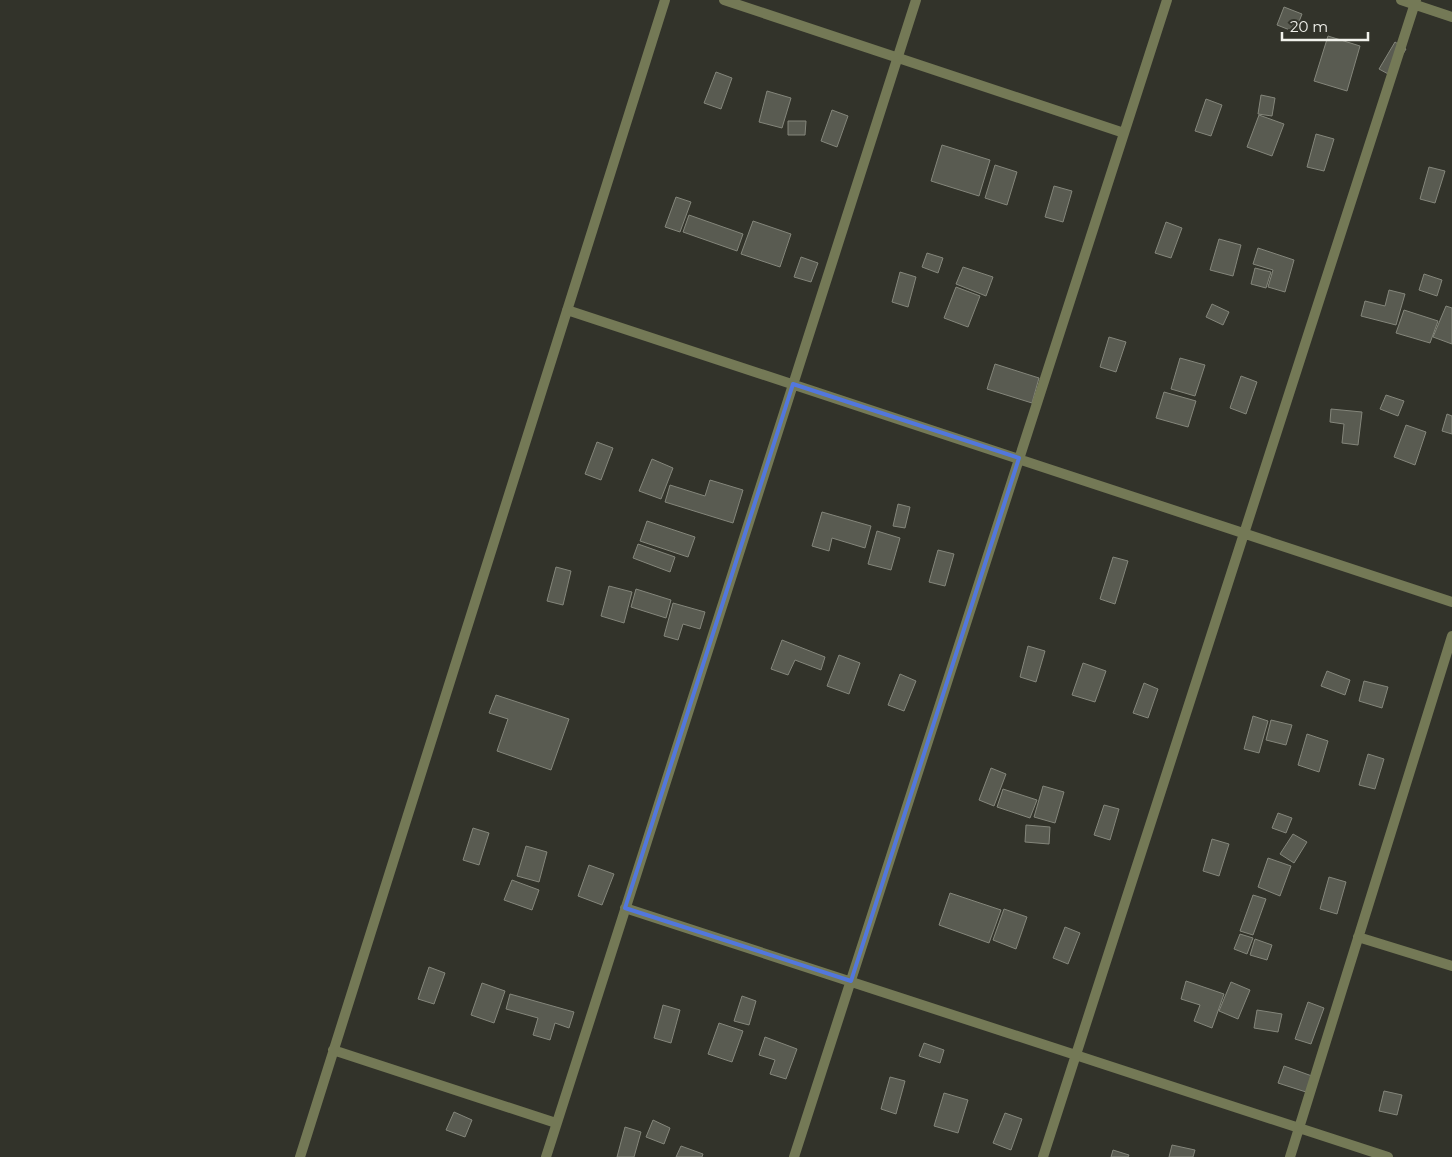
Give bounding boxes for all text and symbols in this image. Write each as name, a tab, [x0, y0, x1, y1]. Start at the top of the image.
scale bar	[1282, 10, 1368, 42]
text: 20 m	[1290, 17, 1328, 36]

